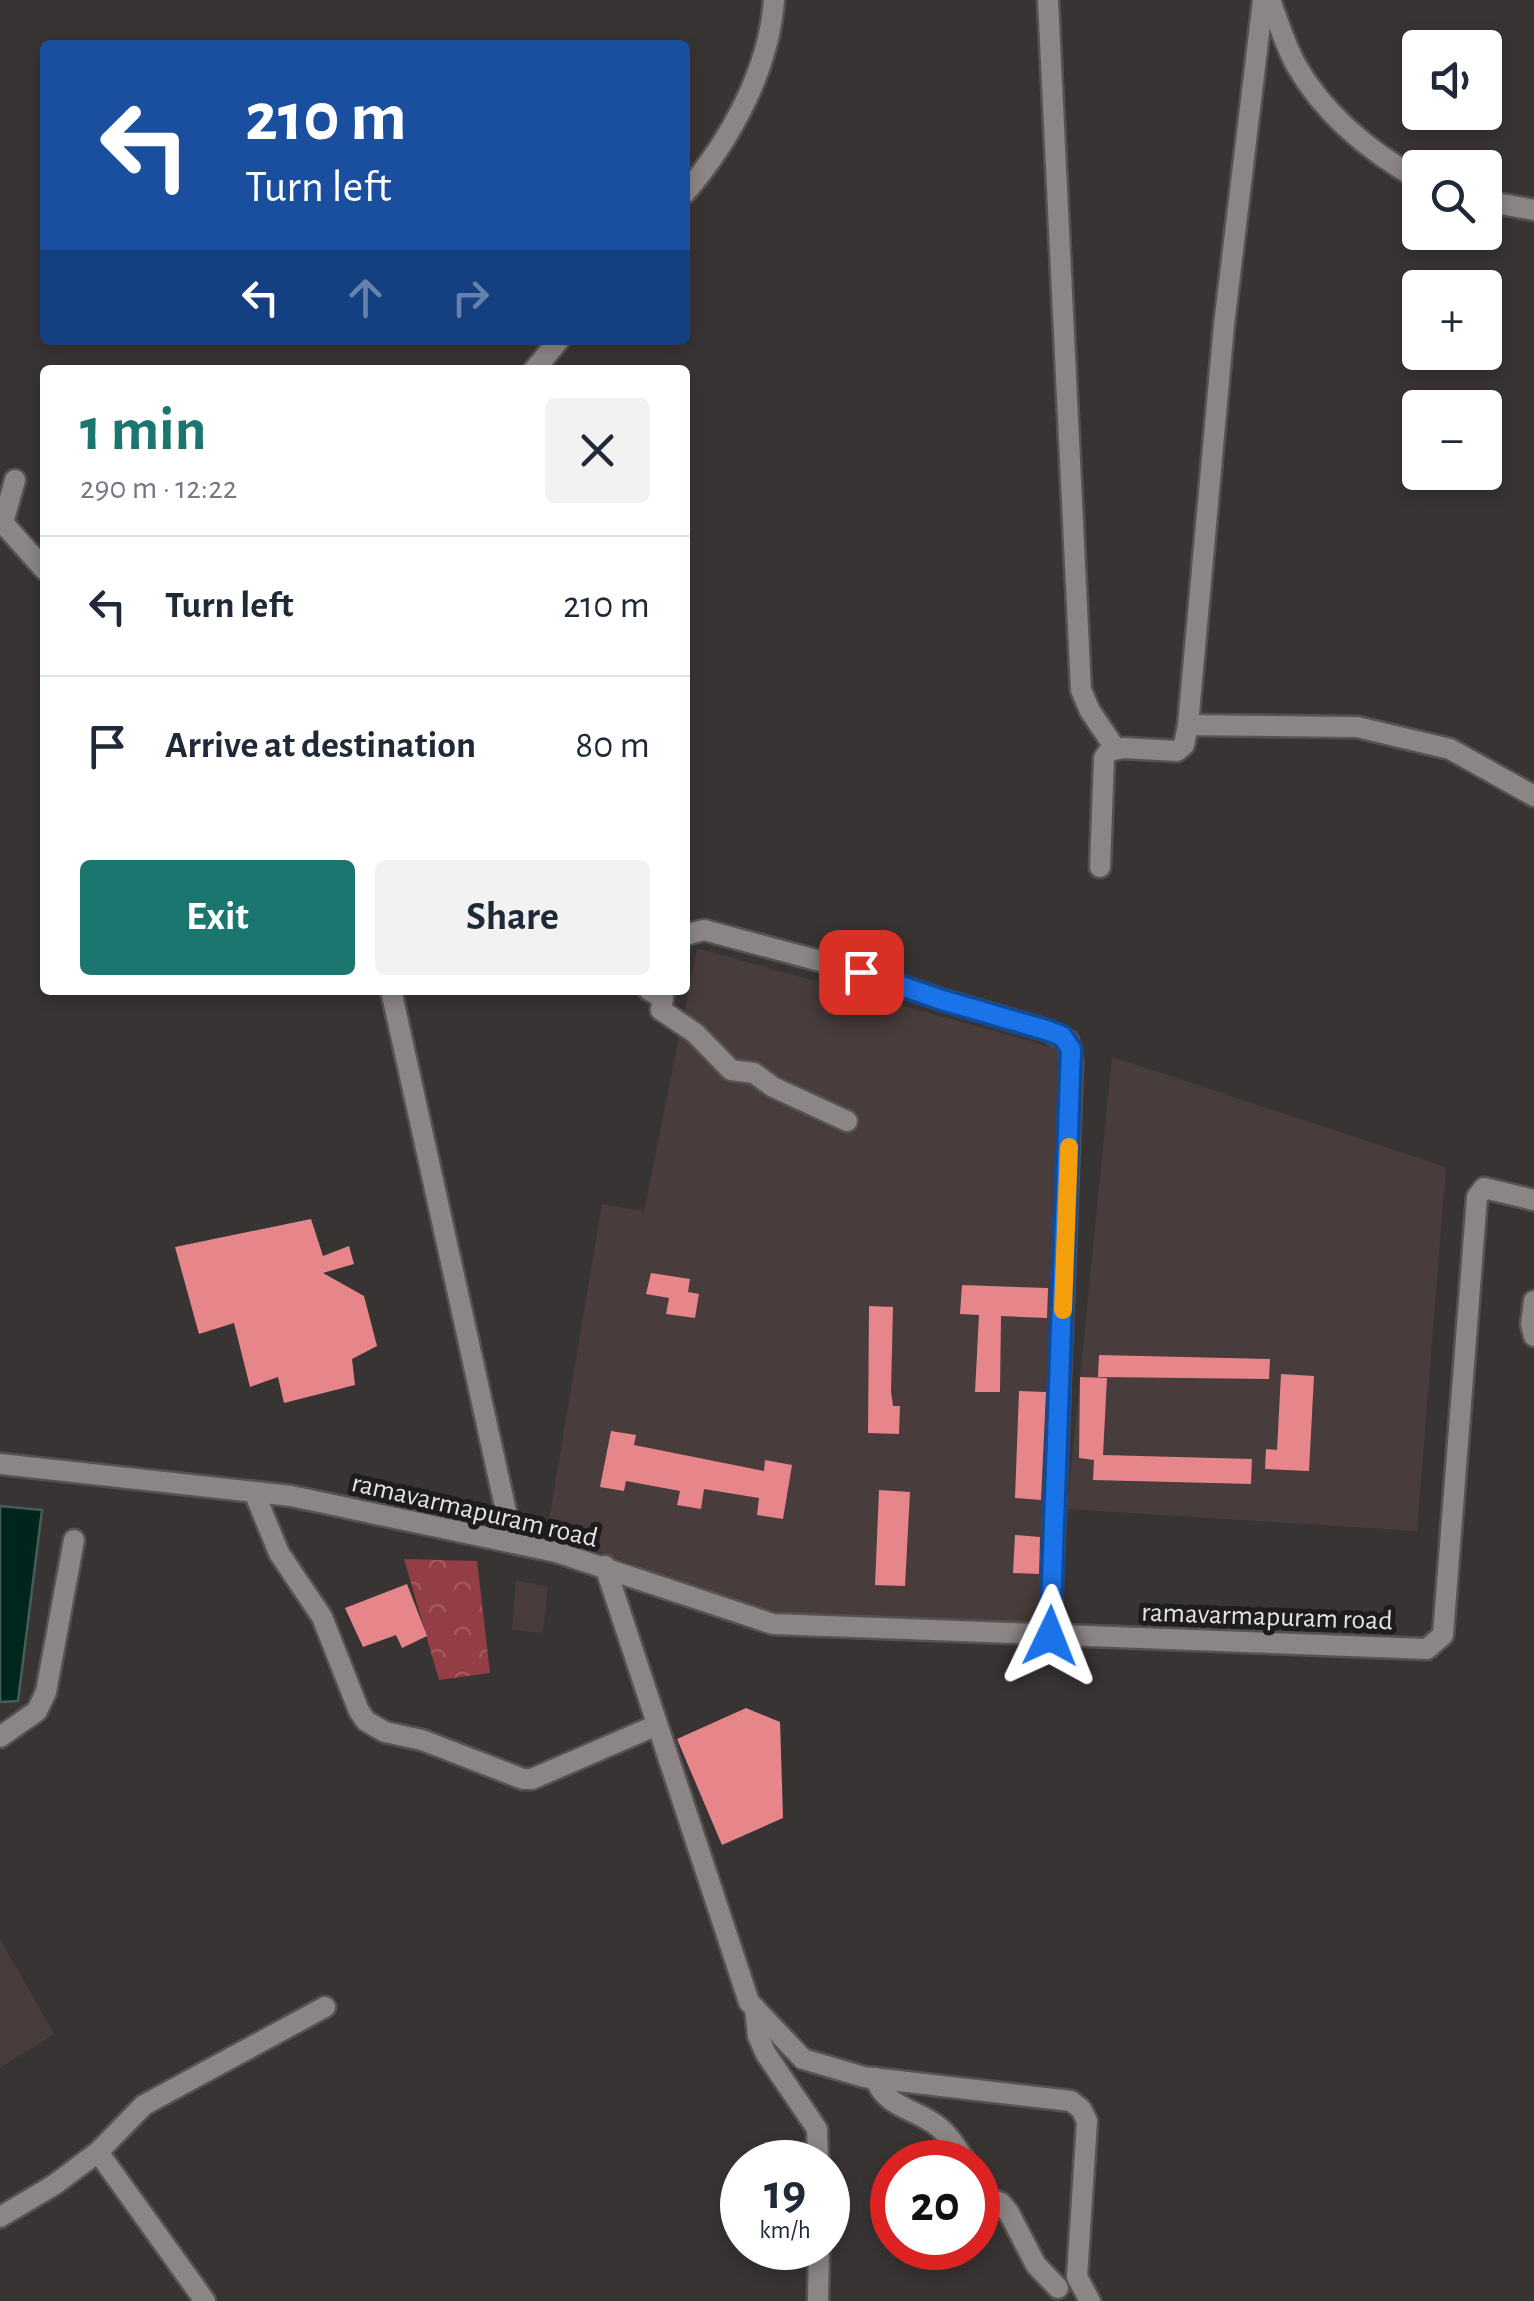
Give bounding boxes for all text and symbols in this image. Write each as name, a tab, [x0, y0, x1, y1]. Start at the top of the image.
map controls	[1402, 30, 1502, 490]
button: sound	[1402, 30, 1502, 130]
icon: left	[80, 80, 210, 210]
text: 210 m	[245, 83, 407, 153]
button: search	[1402, 150, 1502, 250]
text: Turn left	[245, 165, 392, 210]
icon: left	[233, 270, 288, 325]
icon: ahead	[338, 270, 393, 325]
icon: right	[443, 270, 498, 325]
button: +	[1402, 270, 1502, 370]
button: −	[1402, 390, 1502, 490]
button: close	[545, 398, 650, 503]
text: 1 min	[80, 401, 206, 461]
text: 290 m · 12:22	[80, 472, 237, 504]
icon: left	[80, 579, 135, 634]
text: Turn left	[165, 587, 293, 625]
text: 210 m	[563, 587, 650, 625]
icon: arrive	[80, 719, 135, 774]
text: Arrive at destination	[165, 727, 476, 765]
text: 80 m	[575, 727, 650, 765]
button: Exit	[80, 860, 355, 975]
button: Share	[375, 860, 650, 975]
pin	[819, 930, 904, 1015]
icon: arrive	[834, 945, 889, 1000]
street label: ramavarmapuram road	[349, 1469, 600, 1553]
position arrow	[998, 1584, 1102, 1688]
street label: ramavarmapuram road	[1141, 1599, 1393, 1635]
speed limit sign: 20	[870, 2140, 1000, 2270]
text: 19	[764, 2168, 806, 2218]
text: km/h	[759, 2218, 811, 2243]

